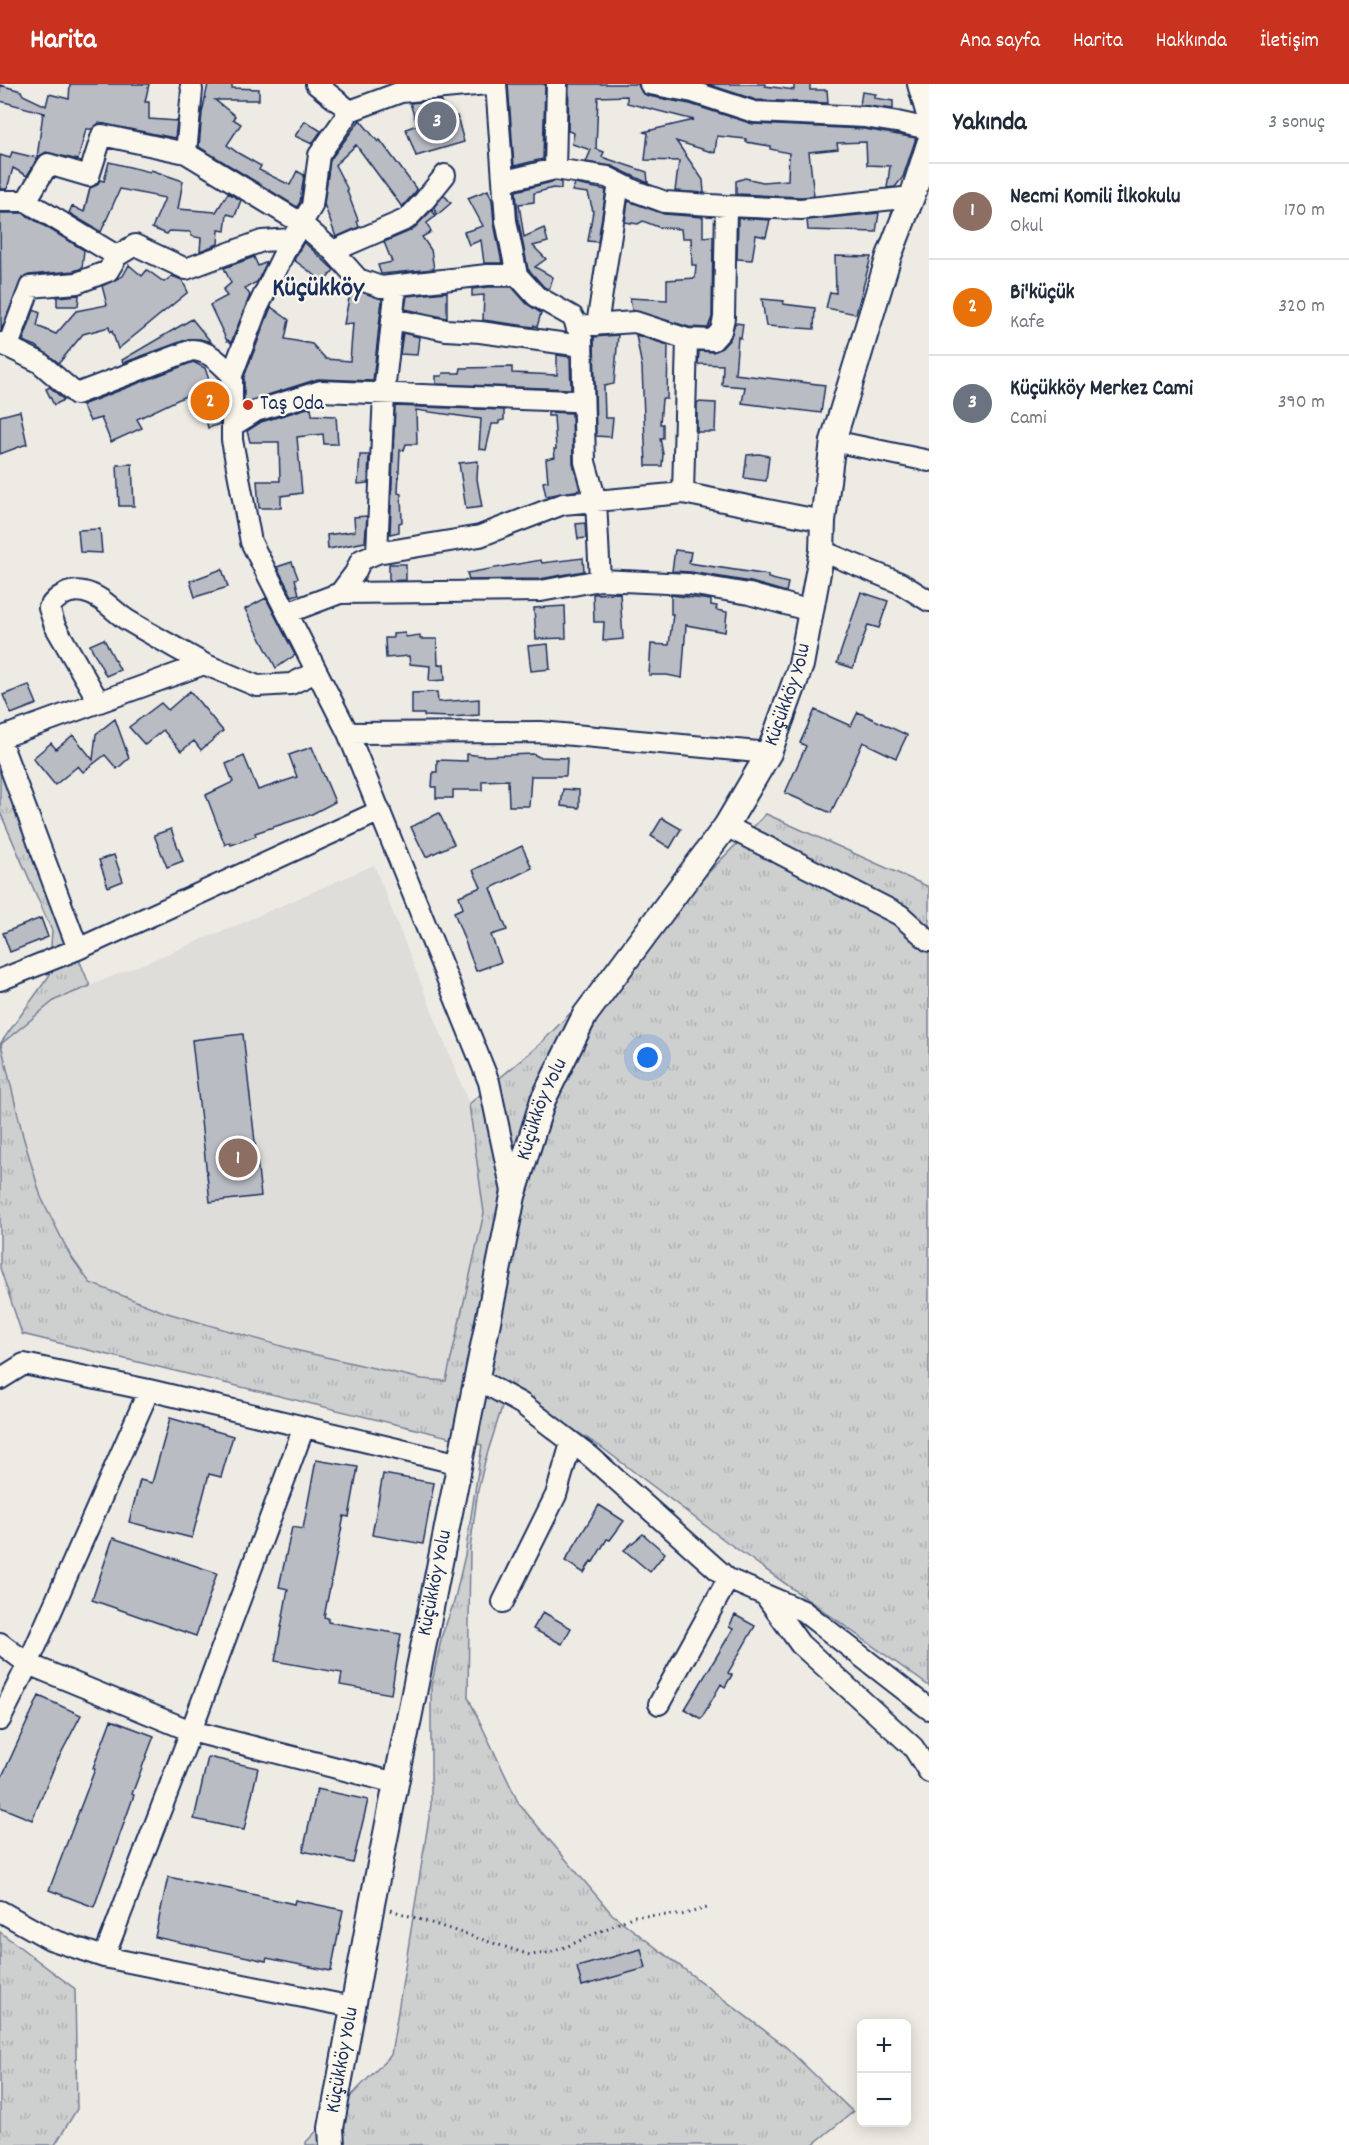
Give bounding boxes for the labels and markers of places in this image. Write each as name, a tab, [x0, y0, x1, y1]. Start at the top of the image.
pin: 3	[418, 99, 456, 144]
pin: 2	[190, 378, 230, 424]
place label: Taş Oda	[260, 390, 325, 420]
marker: Taş Oda	[241, 398, 255, 412]
pin: 1	[218, 1136, 258, 1180]

